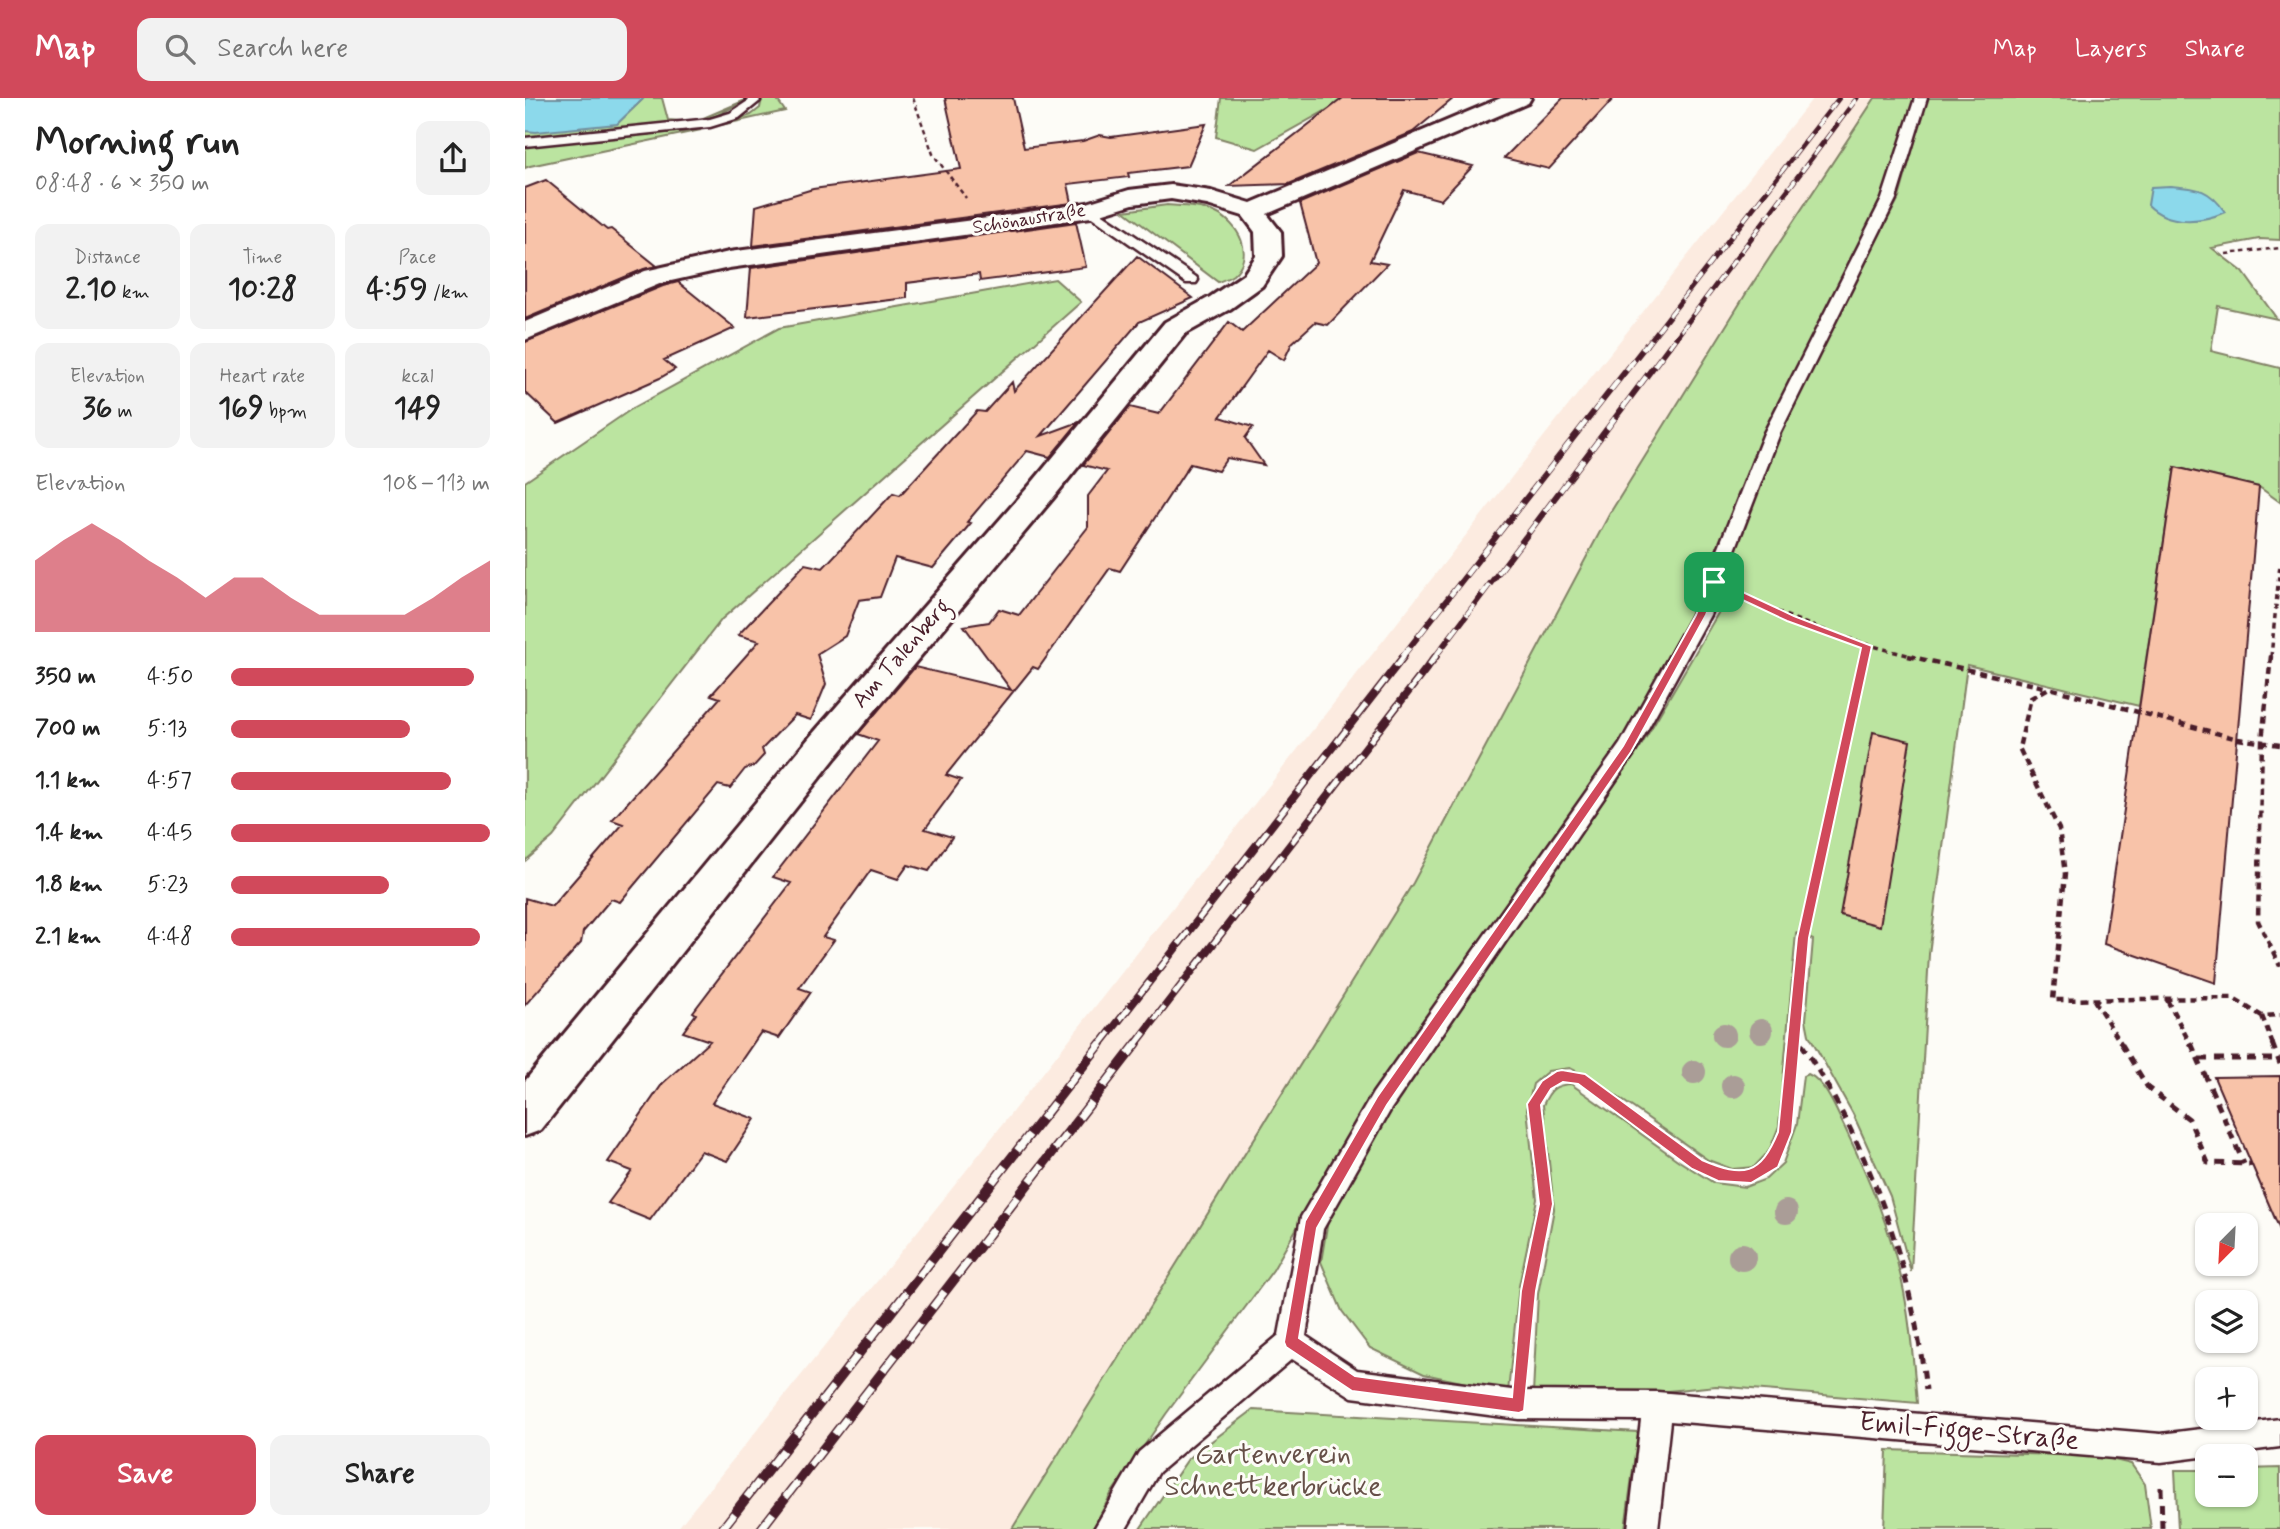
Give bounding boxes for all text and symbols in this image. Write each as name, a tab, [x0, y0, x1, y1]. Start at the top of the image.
search box	[137, 18, 627, 81]
text: Map	[35, 27, 95, 71]
icon: search	[161, 30, 199, 68]
text: Search here	[217, 32, 348, 66]
text: Map	[1993, 34, 2037, 65]
text: Layers	[2075, 34, 2147, 65]
text: Share	[2185, 34, 2245, 65]
text: Morning run	[35, 118, 240, 167]
button: share	[416, 121, 490, 195]
text: 08:48 · 6 × 350 m	[35, 169, 210, 199]
street label: Schönaustraße	[971, 198, 1087, 240]
text: Distance	[74, 245, 141, 270]
text: Time	[243, 245, 282, 270]
text: Pace	[399, 245, 436, 270]
text: 2.10	[65, 270, 117, 309]
text: 10:28	[228, 270, 297, 309]
text: 4:59	[366, 270, 428, 309]
text: km	[117, 280, 150, 305]
text: /km	[428, 280, 469, 305]
text: Elevation	[70, 364, 145, 389]
text: Heart rate	[220, 364, 305, 389]
text: kcal	[402, 364, 433, 389]
text: 36	[82, 389, 112, 428]
text: 169	[218, 389, 264, 428]
text: 149	[394, 389, 441, 428]
text: m	[112, 399, 133, 424]
text: bpm	[264, 399, 307, 424]
text: Elevation	[35, 469, 126, 499]
text: 108–113 m	[382, 469, 490, 499]
pin	[1684, 552, 1744, 612]
icon: arrive	[1695, 563, 1733, 601]
street label: Am Talenberg	[846, 593, 959, 717]
text: 350 m	[35, 662, 96, 692]
text: 4:50	[147, 662, 193, 692]
text: 700 m	[35, 714, 100, 744]
text: 5:13	[147, 714, 187, 744]
text: 1.1 km	[35, 766, 100, 796]
text: 4:57	[147, 766, 192, 796]
text: 1.4 km	[35, 818, 103, 848]
text: 4:45	[147, 818, 192, 848]
text: 1.8 km	[35, 870, 103, 900]
text: 5:23	[147, 870, 188, 900]
text: 2.1 km	[35, 922, 101, 952]
text: 4:48	[147, 922, 193, 952]
north arrow	[2195, 1213, 2257, 1276]
map controls	[2195, 1213, 2258, 1507]
button: layers	[2195, 1290, 2258, 1353]
button: +	[2195, 1367, 2258, 1430]
street label: Emil-Figge-Straße	[1857, 1404, 2080, 1463]
button: Save	[35, 1435, 256, 1515]
button: Share	[270, 1435, 490, 1515]
park label: Gartenverein Schnettkerbrücke	[1164, 1437, 1382, 1506]
button: −	[2195, 1444, 2258, 1507]

